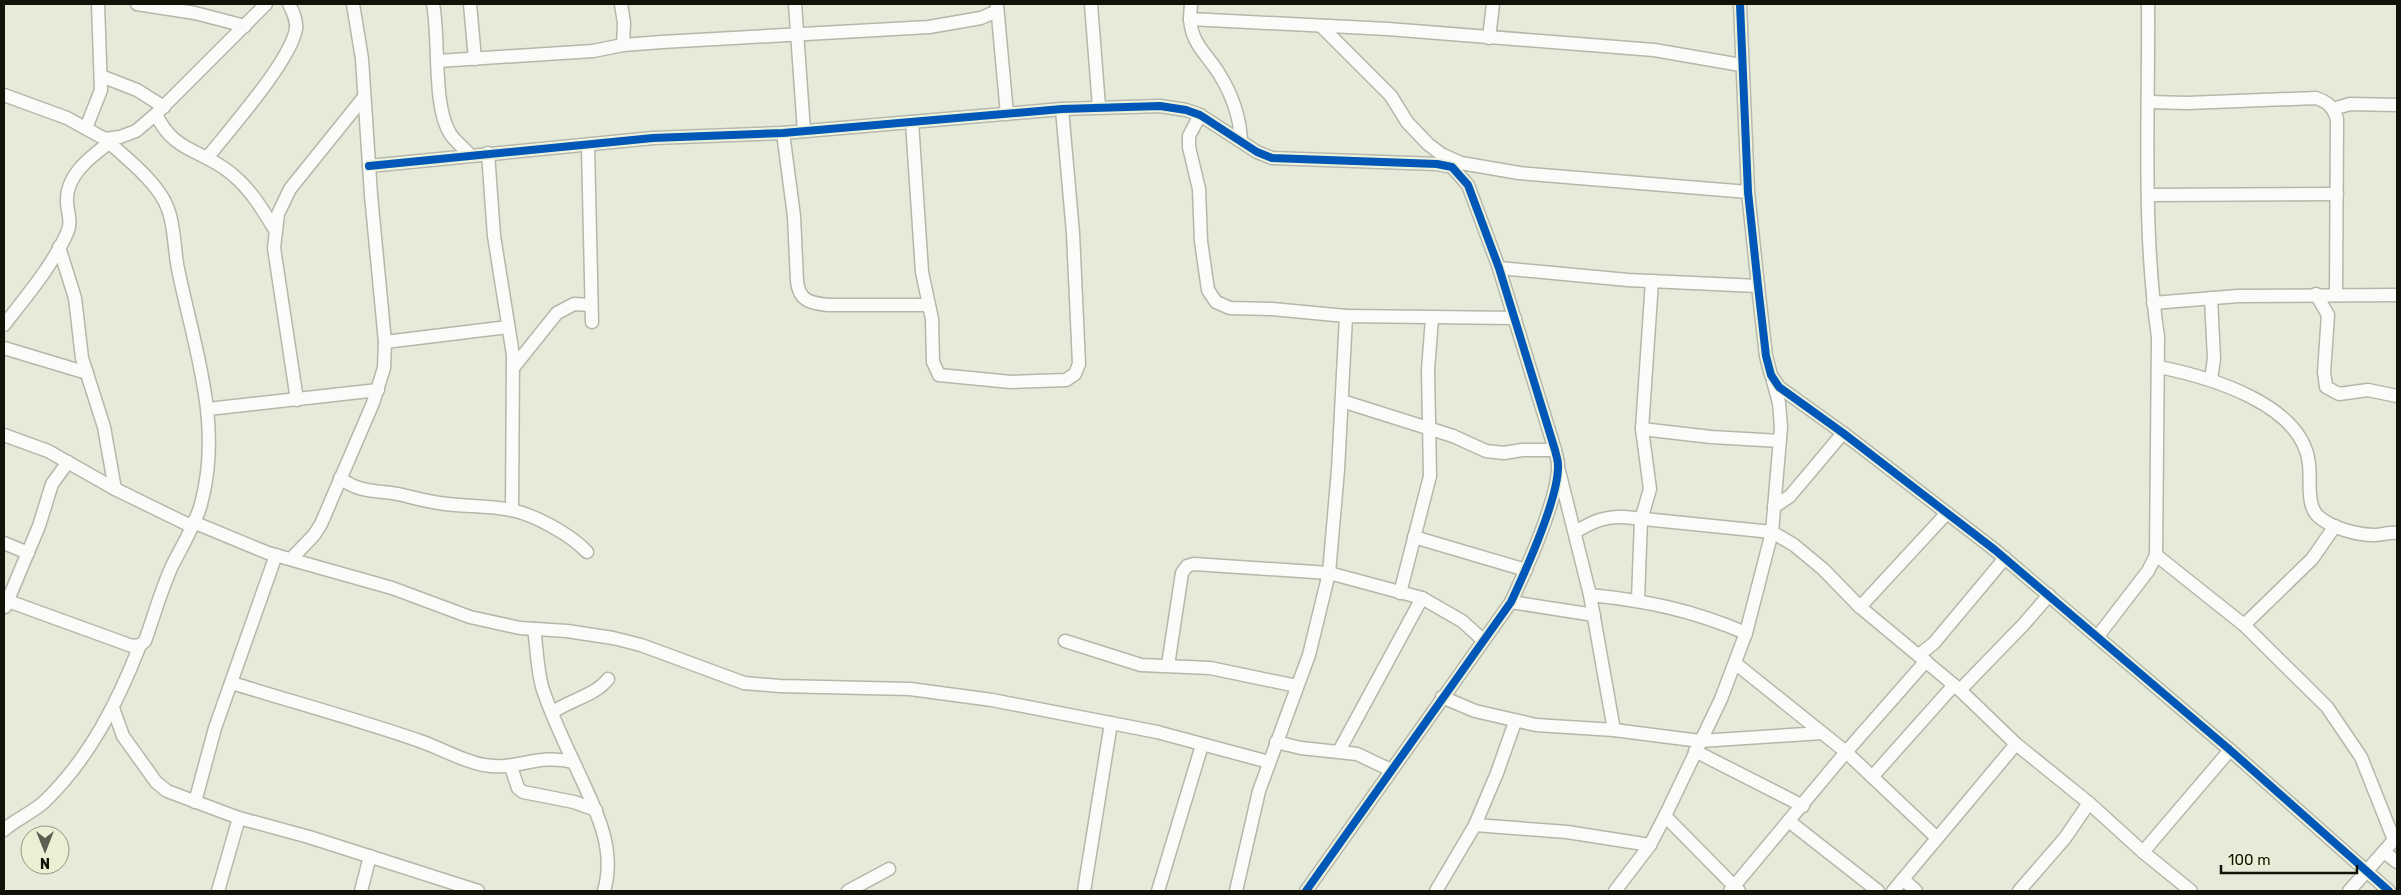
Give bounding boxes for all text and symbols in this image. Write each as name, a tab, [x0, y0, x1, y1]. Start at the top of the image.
north arrow	[20, 825, 70, 875]
scale bar	[2221, 842, 2357, 874]
text: 100 m	[2228, 851, 2270, 869]
text: N	[40, 854, 50, 871]

